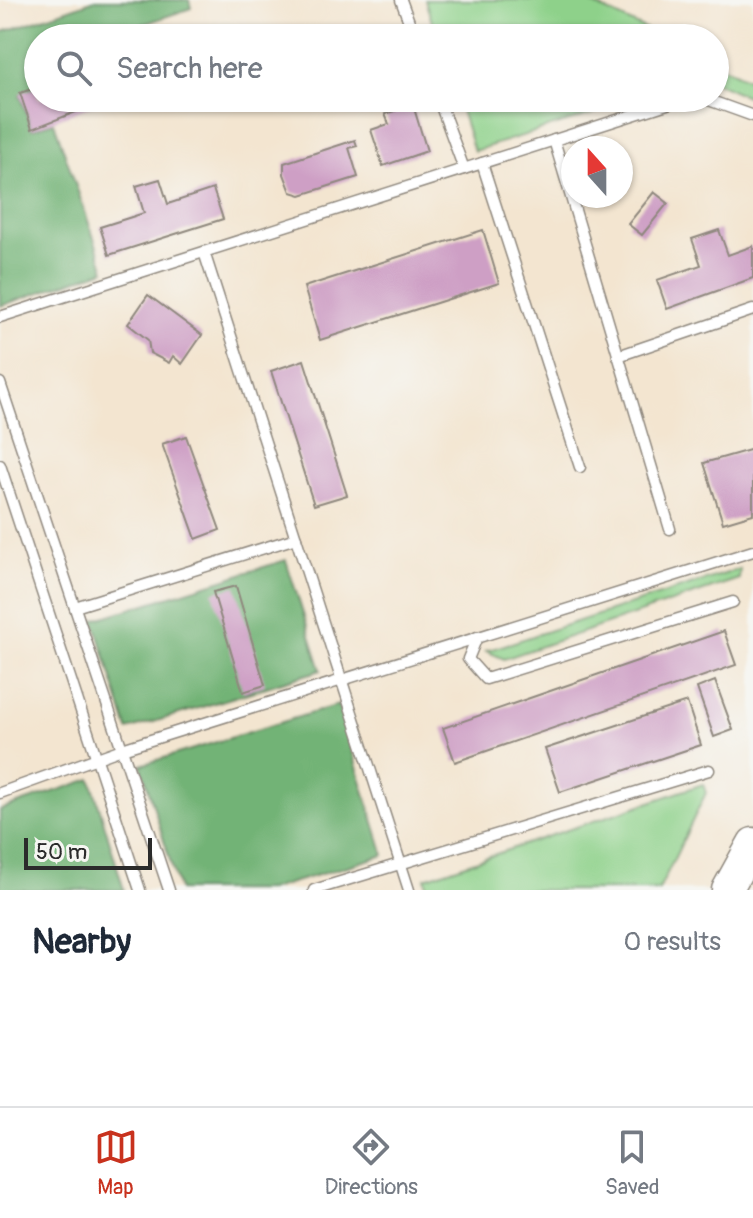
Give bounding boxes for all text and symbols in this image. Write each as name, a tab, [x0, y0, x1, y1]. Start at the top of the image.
search box	[24, 24, 729, 112]
icon: search	[52, 46, 96, 90]
text: Search here	[116, 50, 263, 87]
north arrow	[561, 136, 633, 208]
scale bar	[24, 834, 152, 870]
text: 50 m	[36, 838, 87, 866]
text: Nearby	[32, 921, 131, 964]
text: 0 results	[624, 926, 721, 958]
tab: Map	[94, 1125, 138, 1201]
tab: Directions	[325, 1125, 418, 1201]
tab: Saved	[605, 1125, 659, 1201]

